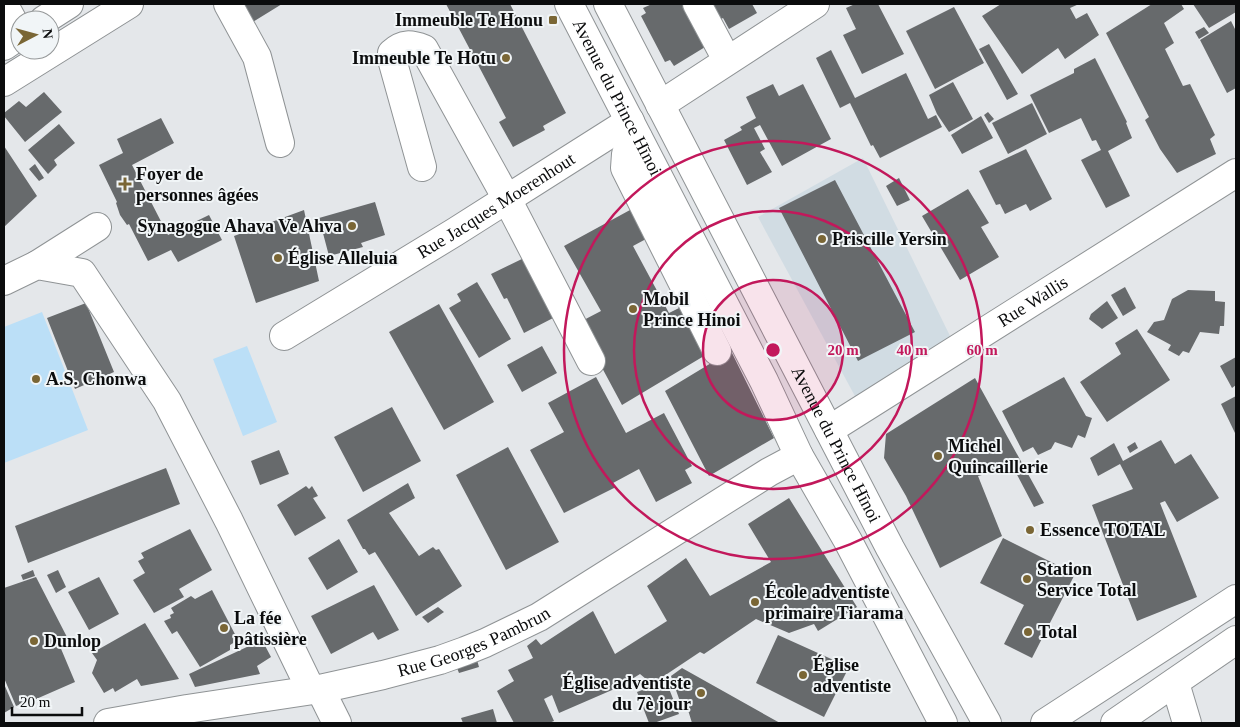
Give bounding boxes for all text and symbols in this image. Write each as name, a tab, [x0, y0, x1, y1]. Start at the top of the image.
north arrow	[10, 10, 60, 60]
place label: Immeuble Te Honu	[395, 10, 543, 30]
marker: Immeuble Te Honu	[547, 14, 559, 26]
street label: Avenue du Prince Hīnoi	[569, 16, 666, 179]
text: N	[39, 28, 55, 40]
place label: Immeuble Te Hotu	[352, 48, 496, 68]
marker: Immeuble Te Hotu	[500, 52, 512, 64]
street label: Rue Jacques Moerenhout	[414, 149, 578, 262]
place label: Foyer de personnes âgées	[136, 164, 259, 205]
marker: Foyer de personnes âgées	[118, 177, 132, 191]
place label: Synagogue Ahava Ve Ahva	[137, 216, 342, 236]
marker: Synagogue Ahava Ve Ahva	[346, 220, 358, 232]
place label: Priscille Yersin	[832, 229, 947, 249]
marker: Priscille Yersin	[816, 233, 828, 245]
place label: Église Alleluia	[288, 247, 398, 268]
marker: Église Alleluia	[272, 252, 284, 264]
street label: Rue Wallis	[994, 272, 1071, 331]
place label: Mobil Prince Hinoi	[643, 289, 741, 330]
marker: Mobil Prince Hinoi	[627, 303, 639, 315]
centre of rings	[764, 341, 782, 359]
text: 20 m	[827, 342, 859, 358]
text: 40 m	[896, 342, 928, 358]
text: 60 m	[966, 342, 998, 358]
street label: Avenue du Prince Hīnoi	[788, 363, 885, 526]
place label: A.S. Chonwa	[46, 369, 147, 389]
marker: A.S. Chonwa	[30, 373, 42, 385]
place label: Michel Quincaillerie	[948, 436, 1048, 477]
marker: Michel Quincaillerie	[932, 450, 944, 462]
place label: Essence TOTAL	[1040, 520, 1166, 540]
marker: Essence TOTAL	[1024, 524, 1036, 536]
place label: Station Service Total	[1037, 559, 1137, 600]
marker: Station Service Total	[1021, 573, 1033, 585]
place label: École adventiste primaire Tiarama	[765, 581, 904, 623]
marker: École adventiste primaire Tiarama	[749, 596, 761, 608]
street label: Rue Georges Pambrun	[395, 603, 554, 681]
place label: La fée pâtissière	[234, 608, 307, 649]
marker: La fée pâtissière	[218, 622, 230, 634]
place label: Total	[1038, 622, 1077, 642]
marker: Total	[1022, 626, 1034, 638]
place label: Dunlop	[44, 631, 101, 651]
marker: Dunlop	[28, 635, 40, 647]
place label: Église adventiste	[813, 654, 891, 696]
marker: Église adventiste	[797, 669, 809, 681]
place label: Église adventiste du 7è jour	[563, 672, 691, 714]
scale bar	[12, 684, 82, 716]
marker: Église adventiste du 7è jour	[695, 687, 707, 699]
text: 20 m	[20, 694, 51, 710]

